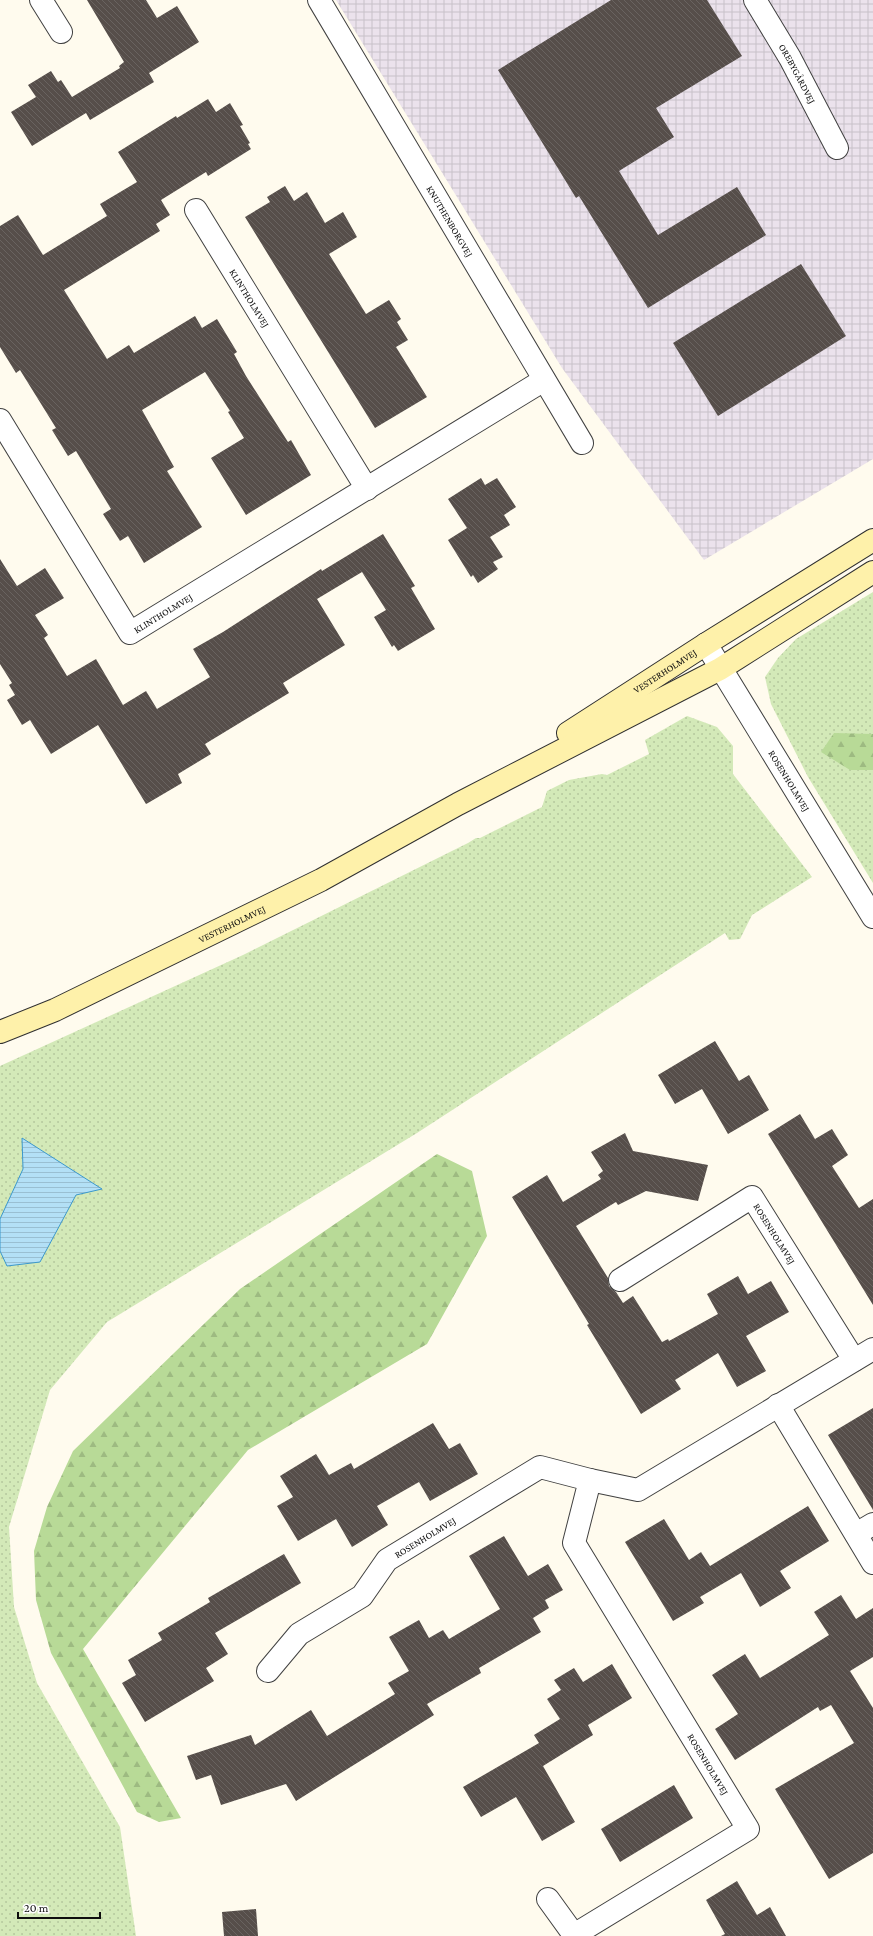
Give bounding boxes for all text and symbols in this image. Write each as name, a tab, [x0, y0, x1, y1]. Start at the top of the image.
street label: OREBYGÅRDVEJ	[777, 42, 818, 105]
street label: KNUTHENBORGVEJ	[425, 183, 476, 259]
street label: KLINTHOLMVEJ	[228, 267, 272, 329]
street label: KLINTHOLMVEJ	[132, 591, 194, 635]
street label: VESTERHOLMVEJ	[631, 646, 698, 695]
street label: ROSENHOLMVEJ	[767, 748, 812, 813]
street label: VESTERHOLMVEJ	[197, 903, 267, 945]
street label: ROSENHOLMVEJ	[752, 1201, 798, 1266]
street label: ROSENHOLMVEJ	[392, 1514, 457, 1560]
street label: ROSENHOLMVEJ	[686, 1731, 731, 1797]
scale bar	[18, 1894, 100, 1920]
text: 20 m	[24, 1901, 49, 1915]

